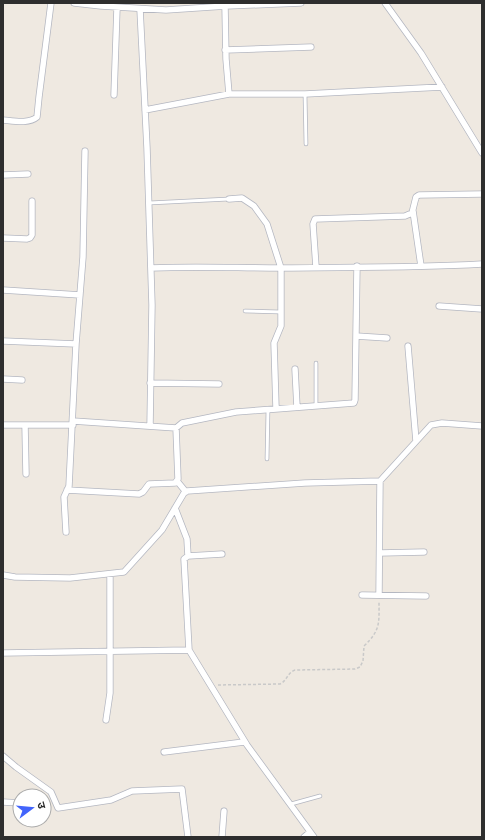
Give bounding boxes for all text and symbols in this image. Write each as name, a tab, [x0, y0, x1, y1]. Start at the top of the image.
north arrow	[12, 788, 52, 828]
text: उ	[34, 800, 49, 811]

